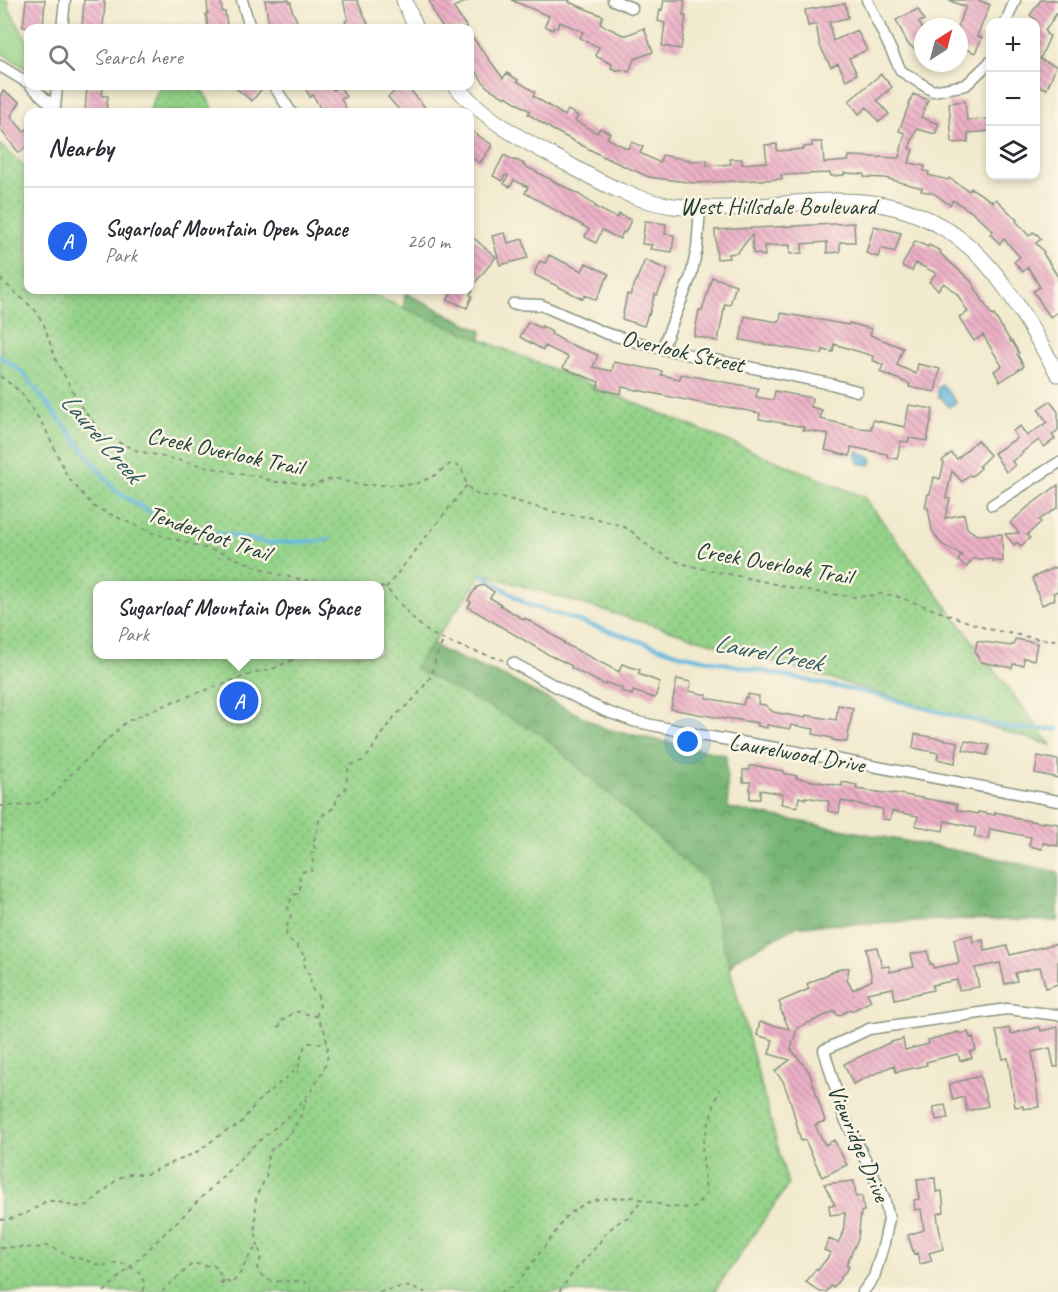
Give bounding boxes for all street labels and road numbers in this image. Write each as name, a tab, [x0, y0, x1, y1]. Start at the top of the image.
street label: West Hillsdale Boulevard	[680, 191, 879, 221]
street label: Overlook Street	[619, 322, 749, 380]
street label: Creek Overlook Trail	[145, 420, 309, 483]
street label: Tenderfoot Trail	[144, 498, 278, 569]
street label: Creek Overlook Trail	[694, 535, 858, 592]
street label: Laurelwood Drive	[727, 726, 869, 780]
street label: Viewridge Drive	[821, 1080, 898, 1208]

